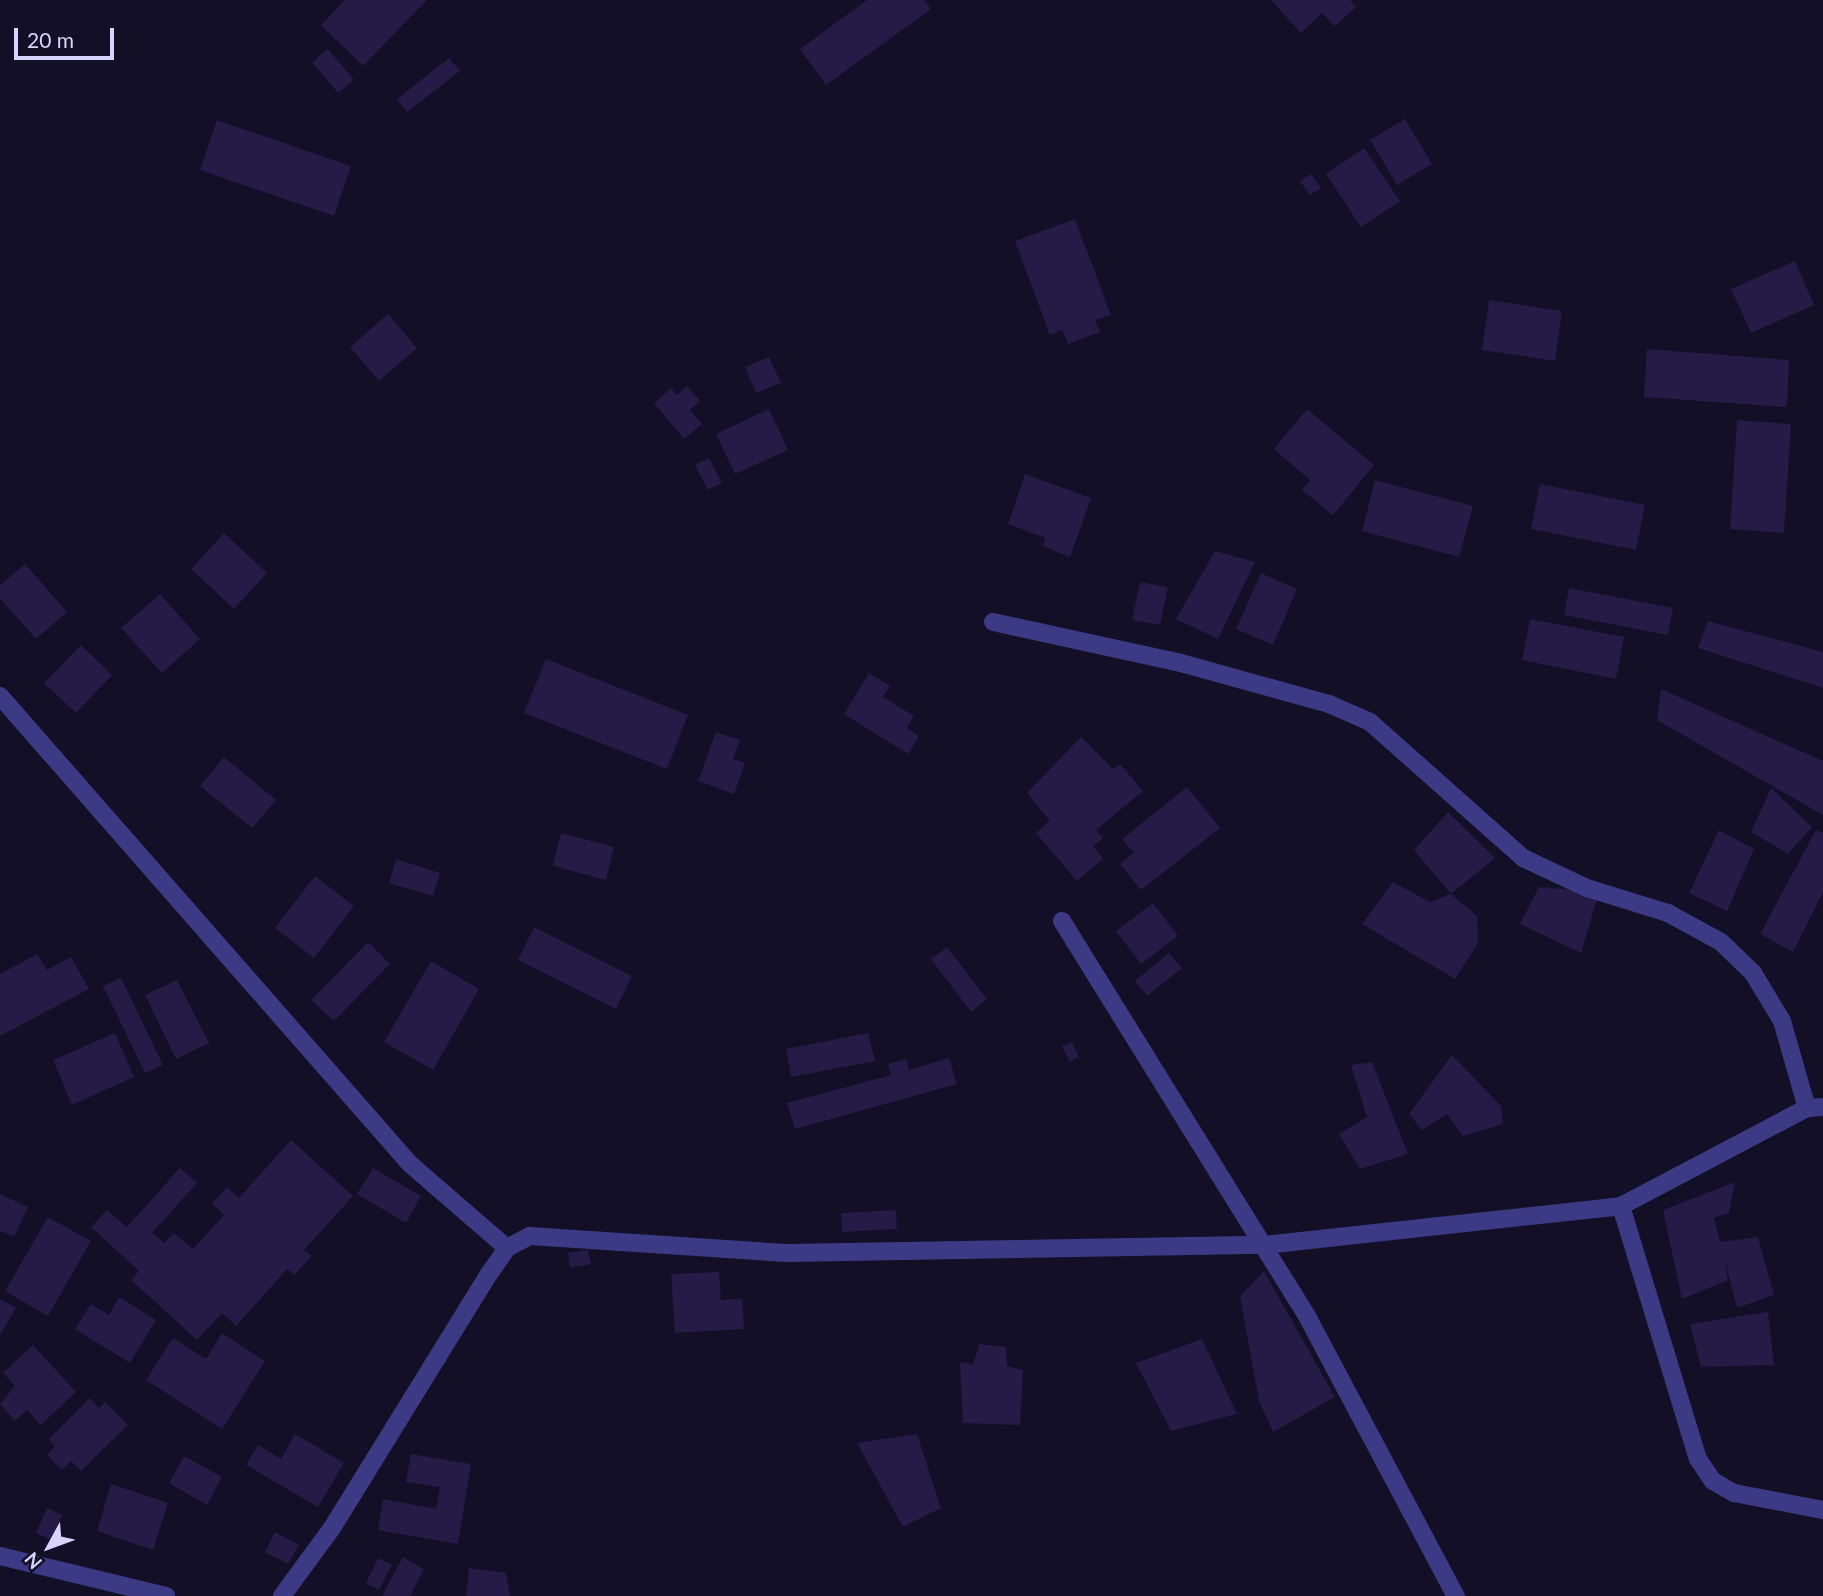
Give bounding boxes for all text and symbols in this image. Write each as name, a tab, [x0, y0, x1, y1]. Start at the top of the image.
scale bar	[18, 14, 117, 58]
text: 20 m	[27, 27, 74, 52]
north arrow	[14, 1512, 84, 1582]
text: N	[19, 1548, 46, 1574]

